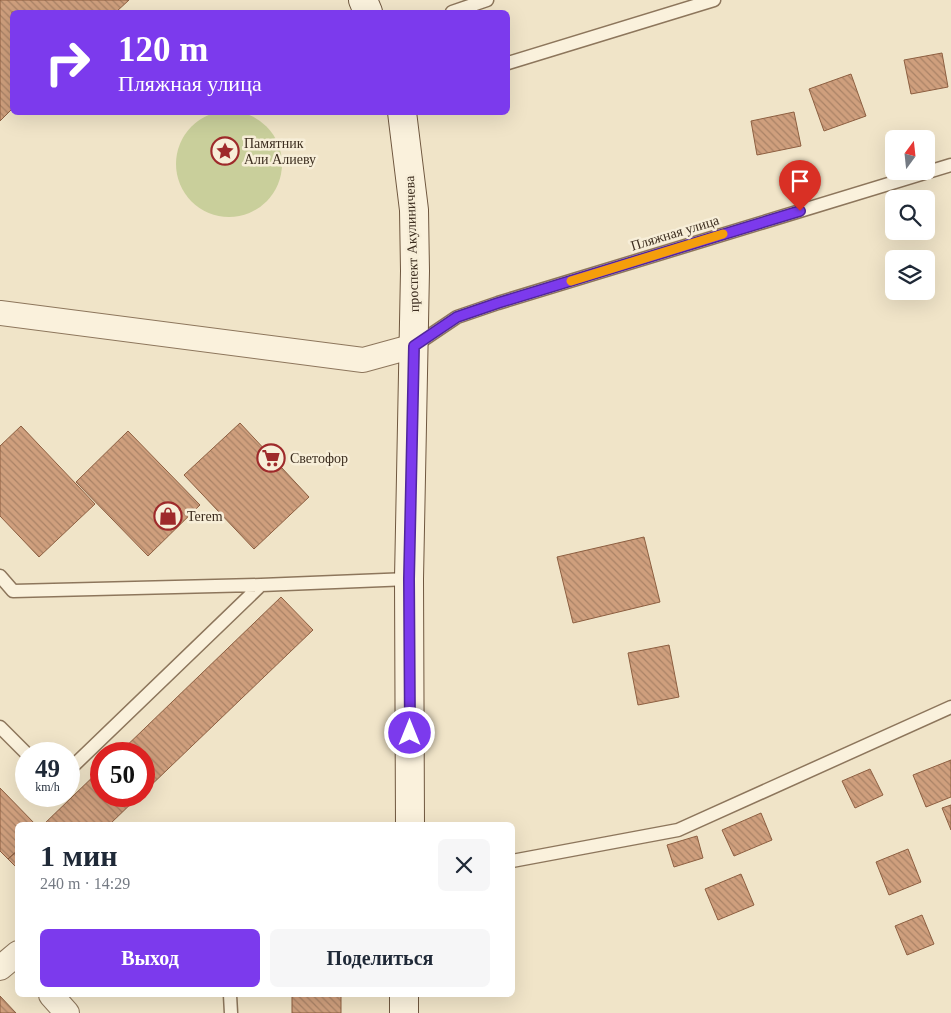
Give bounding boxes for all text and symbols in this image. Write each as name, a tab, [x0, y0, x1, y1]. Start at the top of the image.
icon: right	[35, 30, 100, 95]
text: 120 m	[118, 30, 208, 69]
text: Пляжная улица	[118, 71, 262, 96]
north arrow	[885, 130, 935, 180]
map controls	[885, 130, 935, 300]
place icon: Памятник Али Алиеву	[210, 136, 240, 166]
place label: Памятник Али Алиеву	[244, 136, 316, 167]
pin	[779, 160, 821, 211]
icon: arrive	[786, 167, 814, 195]
street label: проспект Акулиничева	[402, 175, 422, 312]
button: search	[885, 190, 935, 240]
street label: Пляжная улица	[629, 212, 722, 254]
button: layers	[885, 250, 935, 300]
supermarket icon: Светофор	[256, 443, 286, 473]
place label: Светофор	[290, 451, 348, 466]
shop icon: Terem	[153, 501, 183, 531]
place label: Terem	[187, 509, 223, 524]
position arrow	[383, 706, 435, 758]
speed limit sign: 50	[90, 742, 155, 807]
text: 49	[35, 755, 60, 782]
text: km/h	[35, 780, 60, 794]
text: 1 мин	[40, 839, 118, 872]
button: close	[438, 839, 490, 891]
text: 240 m · 14:29	[40, 875, 130, 892]
button: Выход	[40, 929, 260, 987]
button: Поделиться	[270, 929, 490, 987]

